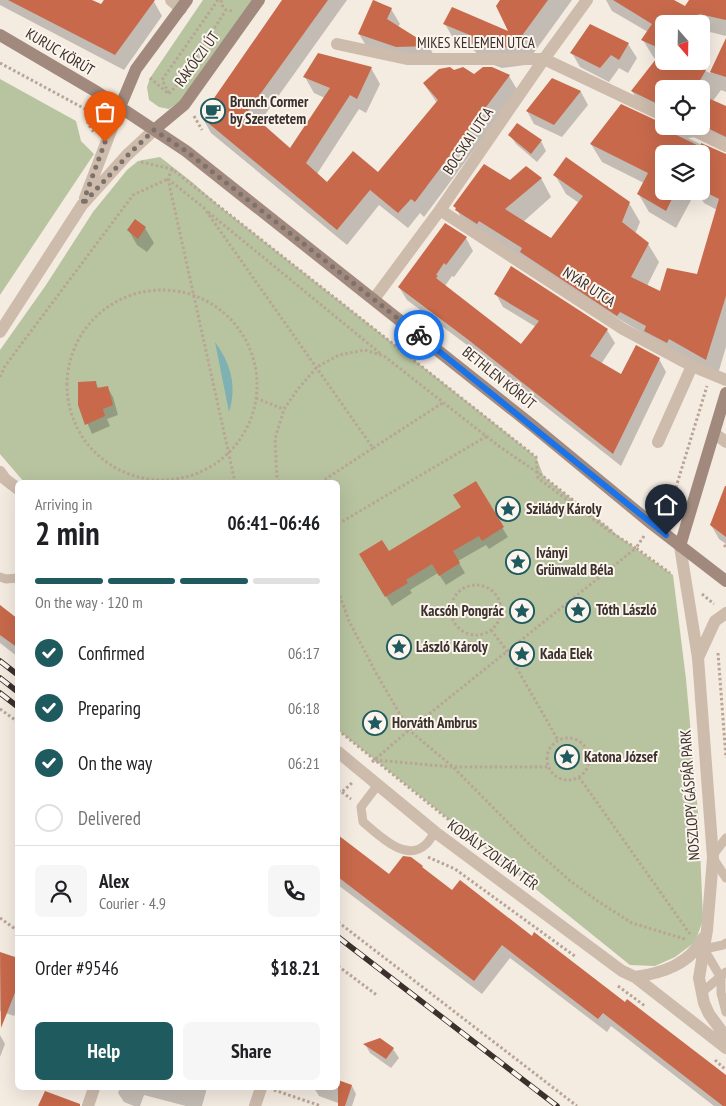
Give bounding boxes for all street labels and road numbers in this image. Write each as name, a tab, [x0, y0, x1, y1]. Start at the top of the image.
street label: KURUC KÖRÚT	[22, 24, 98, 80]
street label: RÁKÓCZI ÚT	[170, 27, 223, 90]
street label: MIKES KELEMEN UTCA	[417, 33, 536, 52]
street label: BOCSKAI UTCA	[438, 103, 497, 178]
street label: NYÁR UTCA	[559, 263, 620, 311]
street label: BETHLEN KÖRÚT	[459, 342, 540, 413]
street label: NOSZLOPY GÁSPÁR PARK	[675, 728, 704, 861]
street label: KODÁLY ZOLTÁN TÉR	[444, 815, 542, 894]

